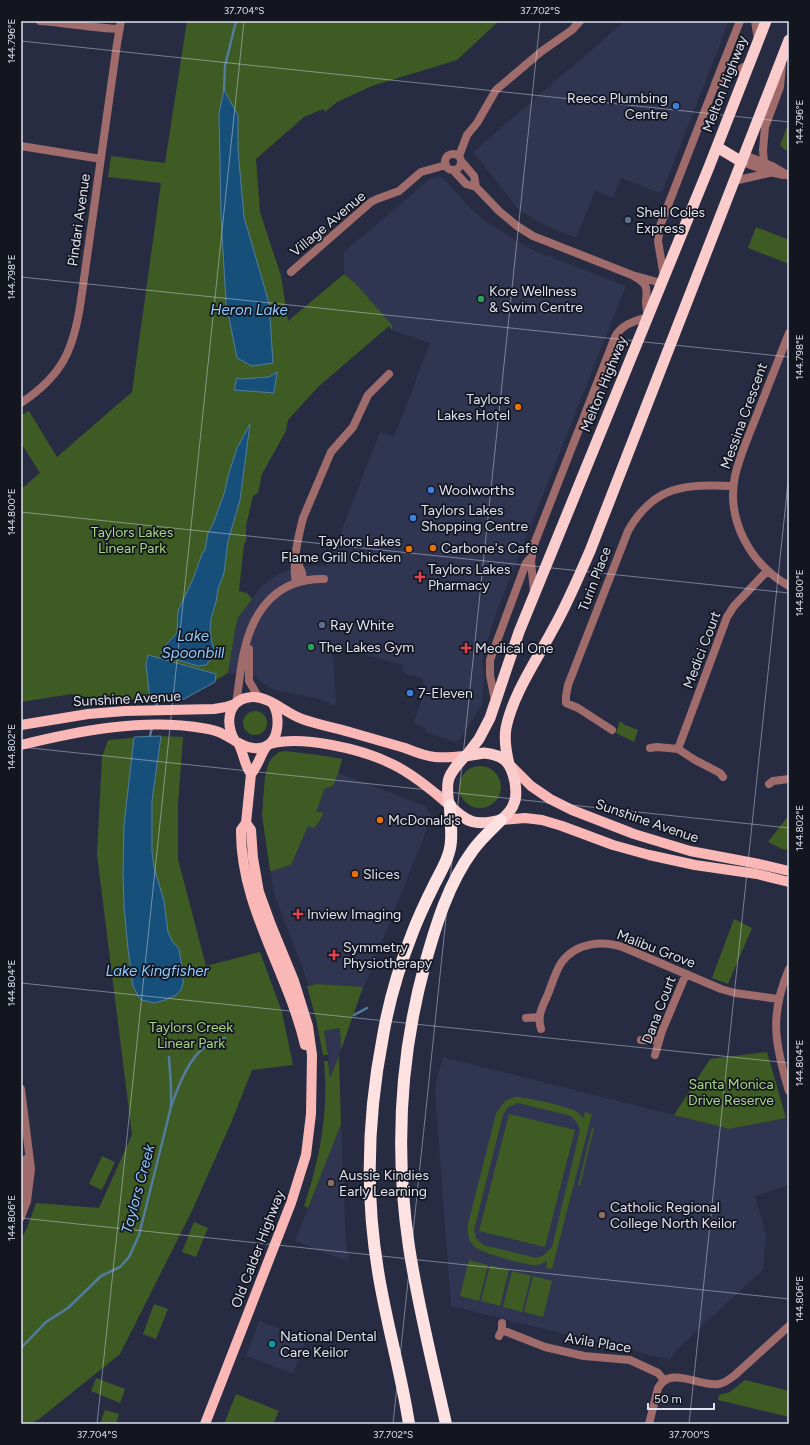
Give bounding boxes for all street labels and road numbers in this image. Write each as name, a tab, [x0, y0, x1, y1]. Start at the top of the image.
street label: Melton Highway	[699, 33, 751, 135]
street label: Pindari Avenue	[64, 172, 94, 267]
street label: Village Avenue	[287, 187, 369, 260]
street label: Melton Highway	[577, 333, 631, 435]
street label: Messina Crescent	[717, 361, 771, 471]
street label: Turin Place	[575, 544, 615, 614]
street label: Medici Court	[680, 609, 724, 691]
street label: Sunshine Avenue	[73, 688, 182, 710]
street label: Sunshine Avenue	[593, 795, 701, 847]
street label: Malibu Grove	[614, 926, 698, 972]
street label: Dana Court	[638, 974, 680, 1046]
street label: Old Calder Highway	[228, 1187, 289, 1310]
street label: Avila Place	[564, 1329, 633, 1357]

